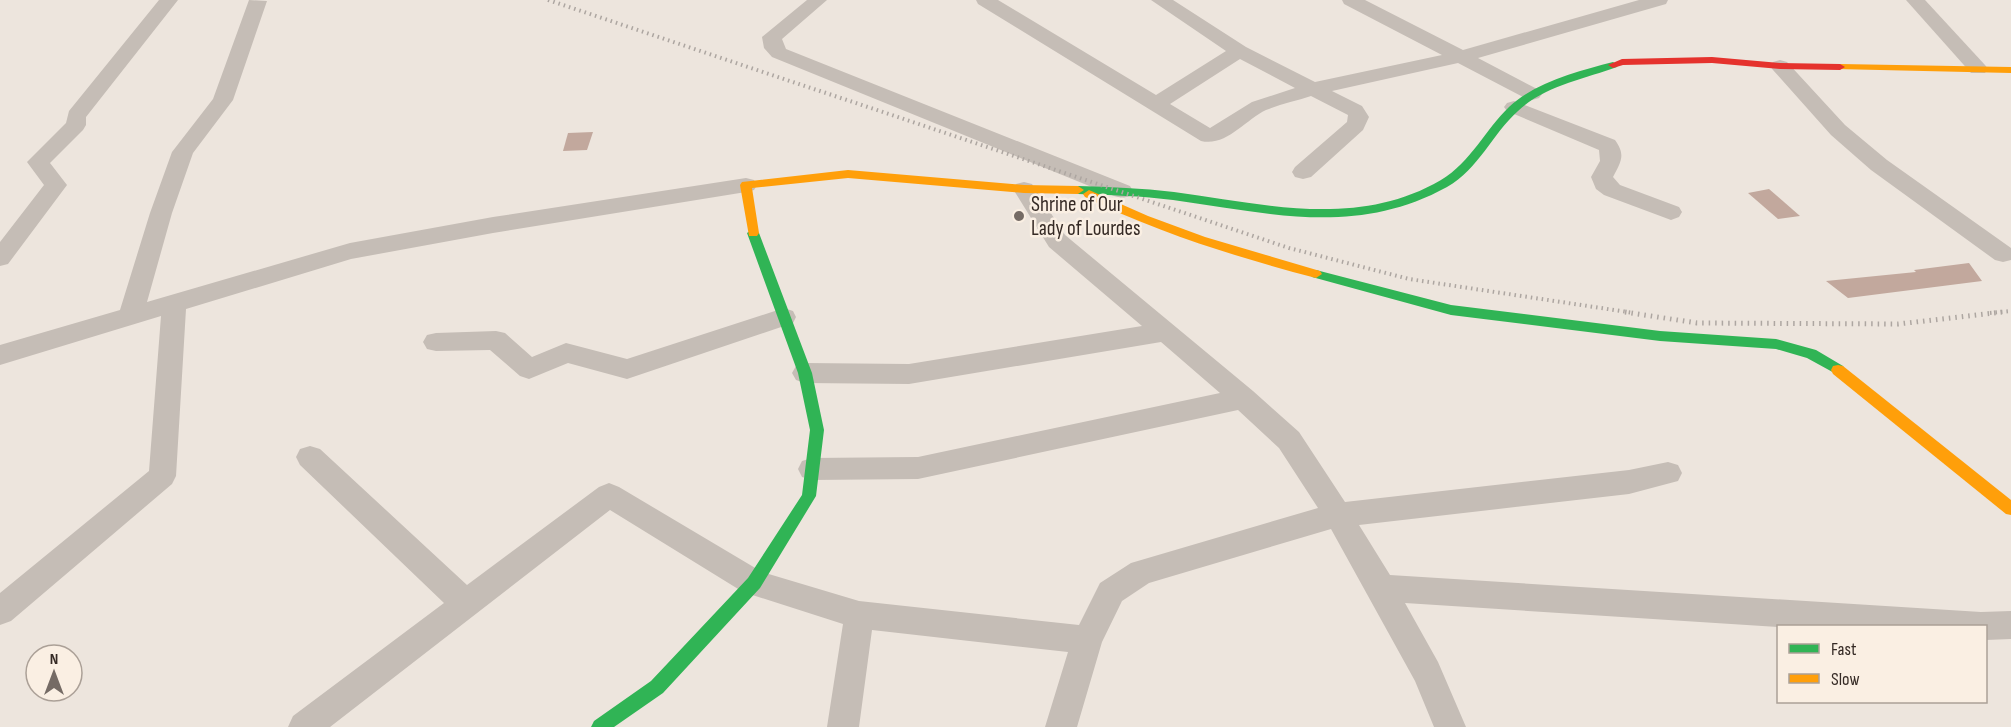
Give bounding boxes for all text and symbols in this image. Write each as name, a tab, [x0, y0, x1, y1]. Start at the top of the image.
place label: Shrine of Our Lady of Lourdes	[1031, 192, 1141, 241]
marker: Shrine of Our Lady of Lourdes	[1012, 209, 1026, 223]
legend	[1777, 625, 1987, 703]
text: Fast	[1831, 639, 1857, 660]
north arrow	[24, 643, 84, 703]
text: N	[50, 650, 58, 669]
text: Slow	[1831, 669, 1860, 690]

